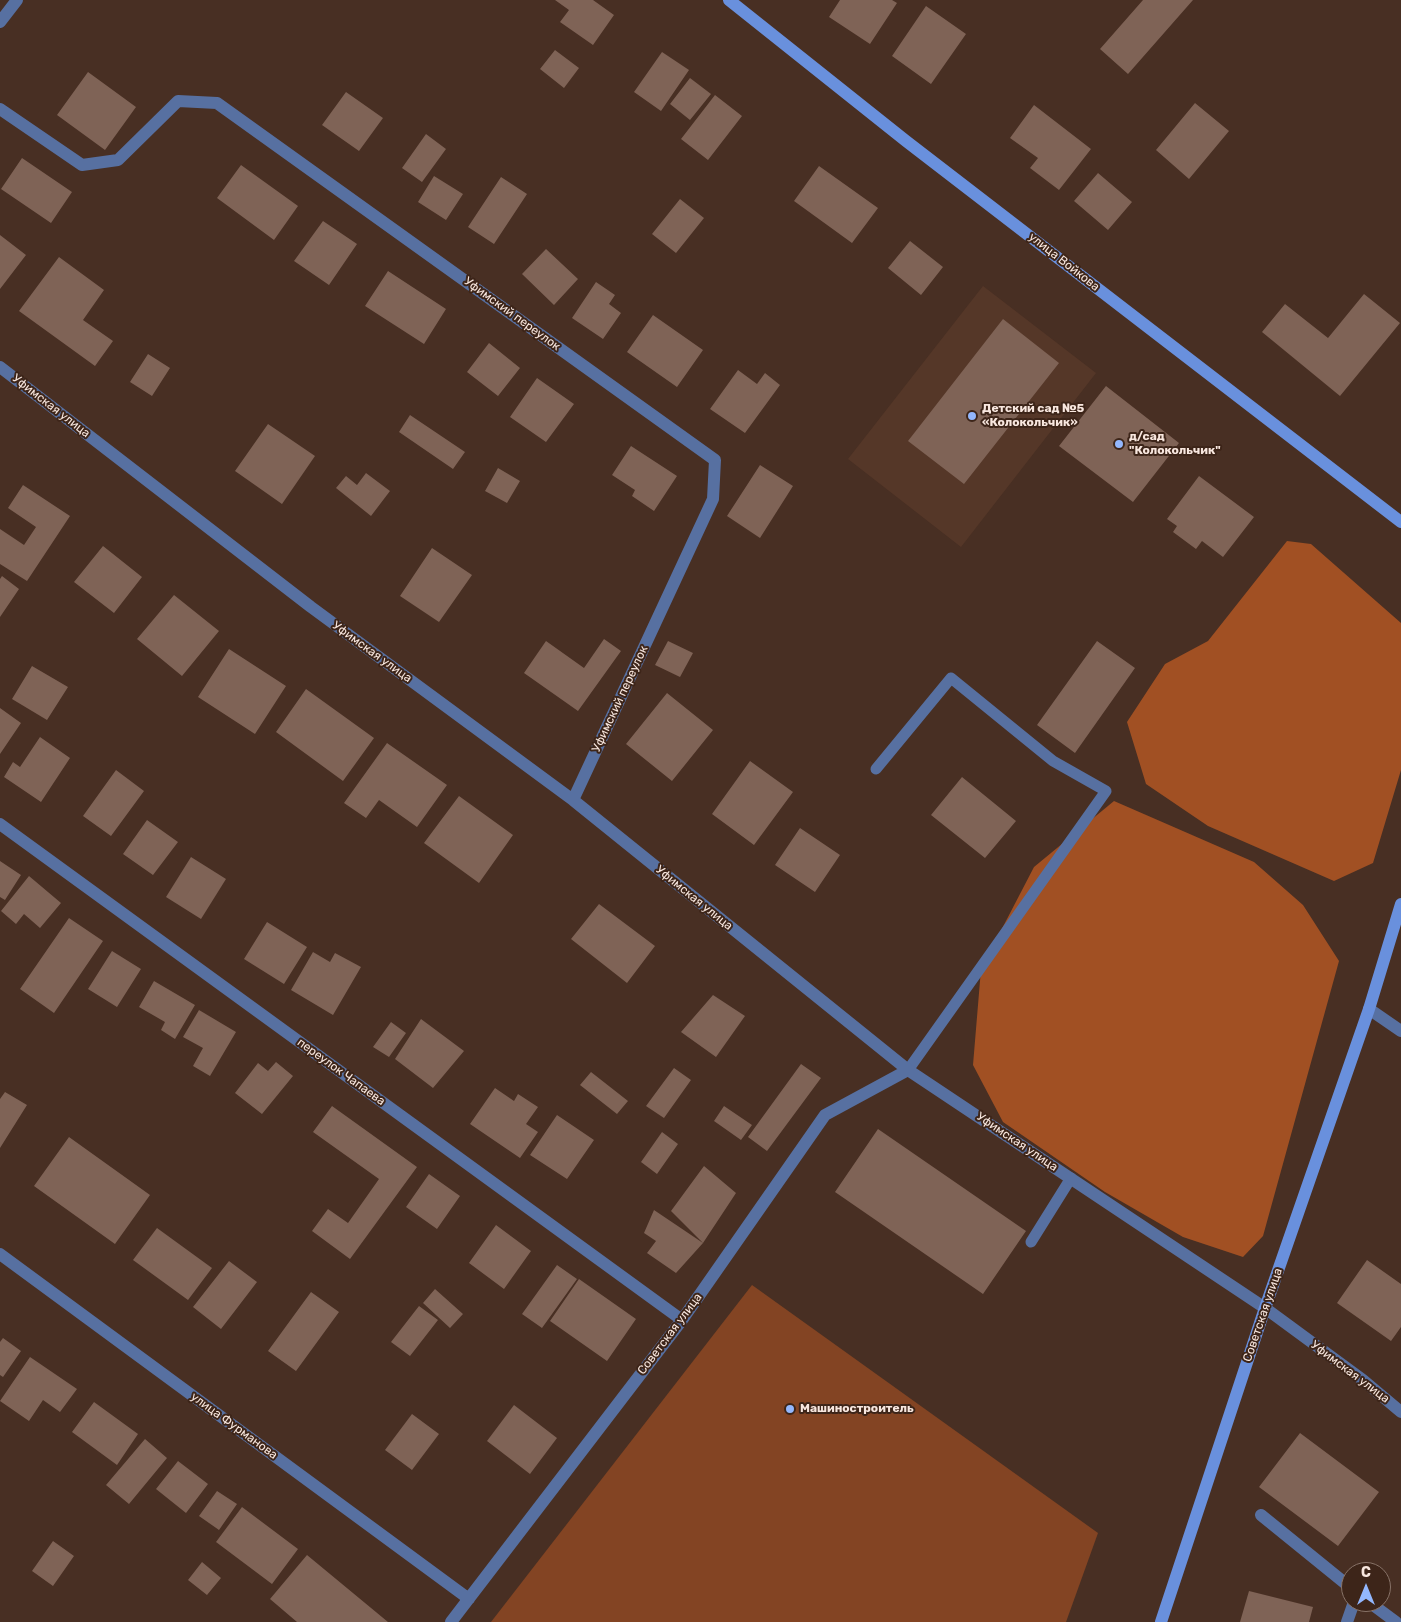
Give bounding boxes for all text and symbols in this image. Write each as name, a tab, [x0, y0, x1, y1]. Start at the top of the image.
street label: улица Войкова	[1026, 230, 1102, 294]
street label: Уфимский переулок	[461, 274, 563, 354]
street label: Уфимская улица	[9, 371, 93, 441]
place label: Детский сад №5 «Колокольчик»	[982, 402, 1084, 430]
marker: Детский сад №5 «Колокольчик»	[966, 410, 978, 422]
place label: д/сад "Колокольчик"	[1129, 430, 1221, 458]
marker: д/сад "Колокольчик"	[1113, 438, 1125, 450]
street label: Уфимская улица	[329, 618, 415, 686]
street label: Уфимский переулок	[589, 644, 651, 754]
street label: Уфимская улица	[653, 863, 735, 933]
street label: переулок Чапаева	[294, 1035, 388, 1109]
street label: Уфимская улица	[974, 1110, 1060, 1174]
street label: Советская улица	[1240, 1266, 1286, 1364]
street label: Советская улица	[635, 1290, 705, 1378]
street label: Уфимская улица	[1308, 1338, 1392, 1406]
street label: улица Фурманова	[188, 1390, 280, 1462]
place label: Машиностроитель	[800, 1402, 914, 1416]
marker: Машиностроитель	[784, 1403, 796, 1415]
north arrow	[1341, 1562, 1391, 1612]
text: С	[1361, 1564, 1371, 1581]

